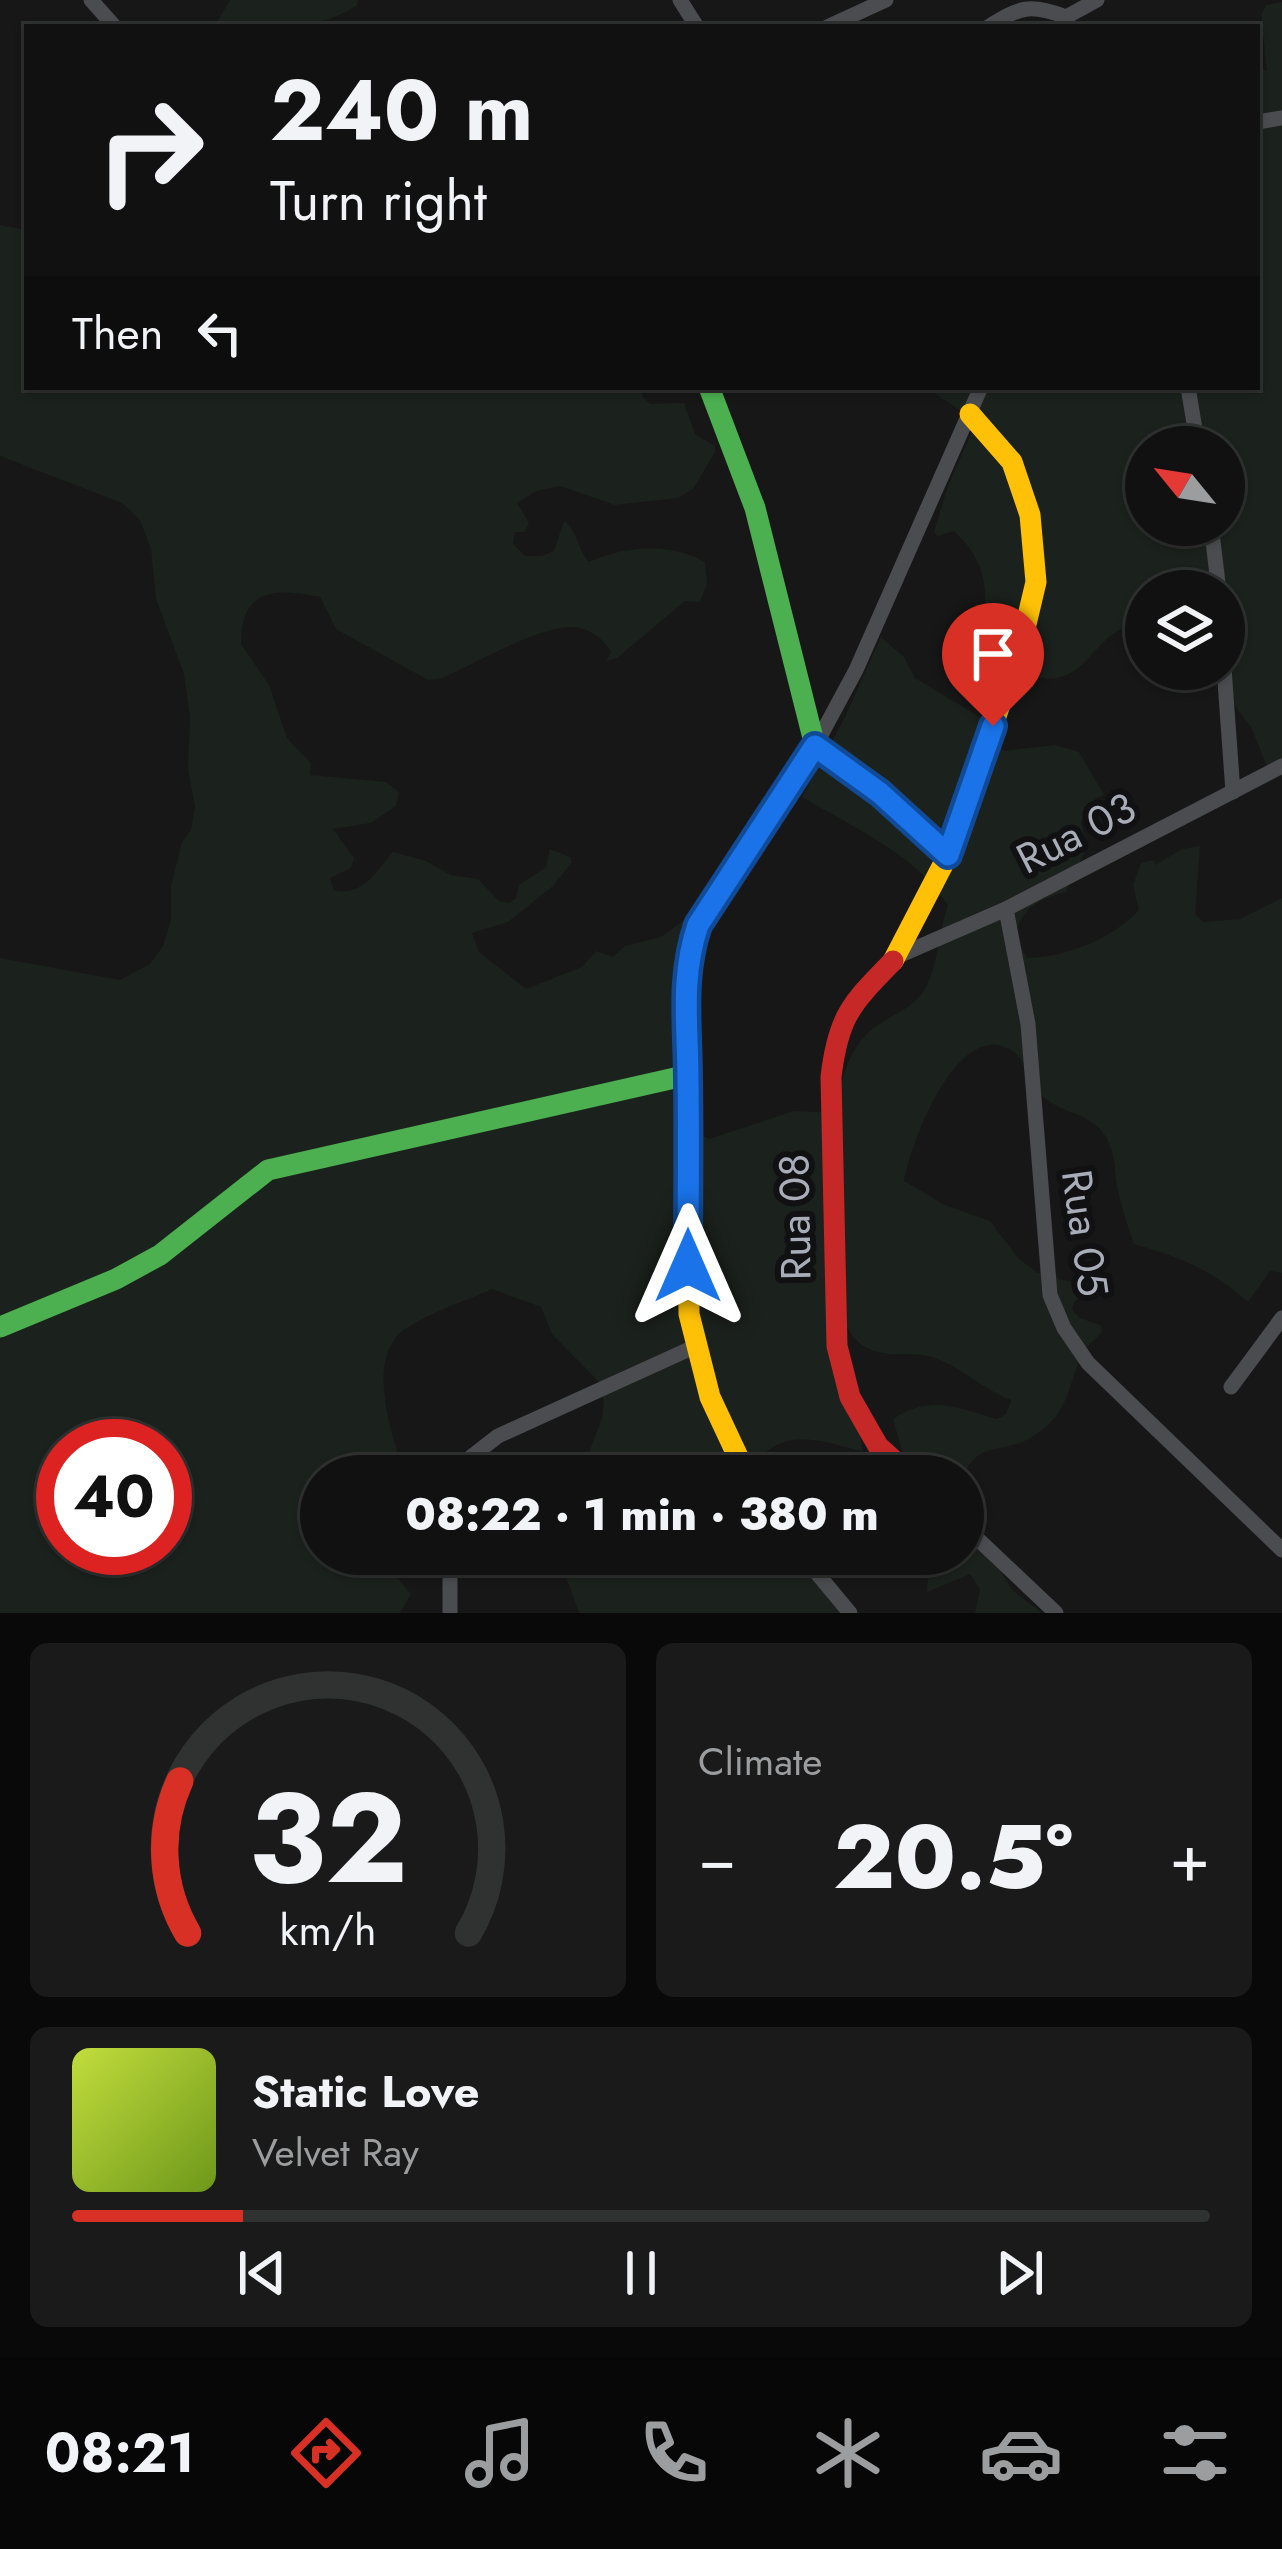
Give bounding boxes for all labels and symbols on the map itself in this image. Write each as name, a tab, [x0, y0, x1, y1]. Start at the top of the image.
north arrow	[1125, 426, 1245, 546]
pin	[942, 603, 1044, 726]
street label: Rua 03	[1006, 777, 1146, 889]
street label: Rua 08	[763, 1153, 827, 1281]
street label: Rua 05	[1046, 1166, 1124, 1300]
position arrow	[625, 1203, 751, 1329]
speed limit sign: 40	[36, 1419, 192, 1575]

